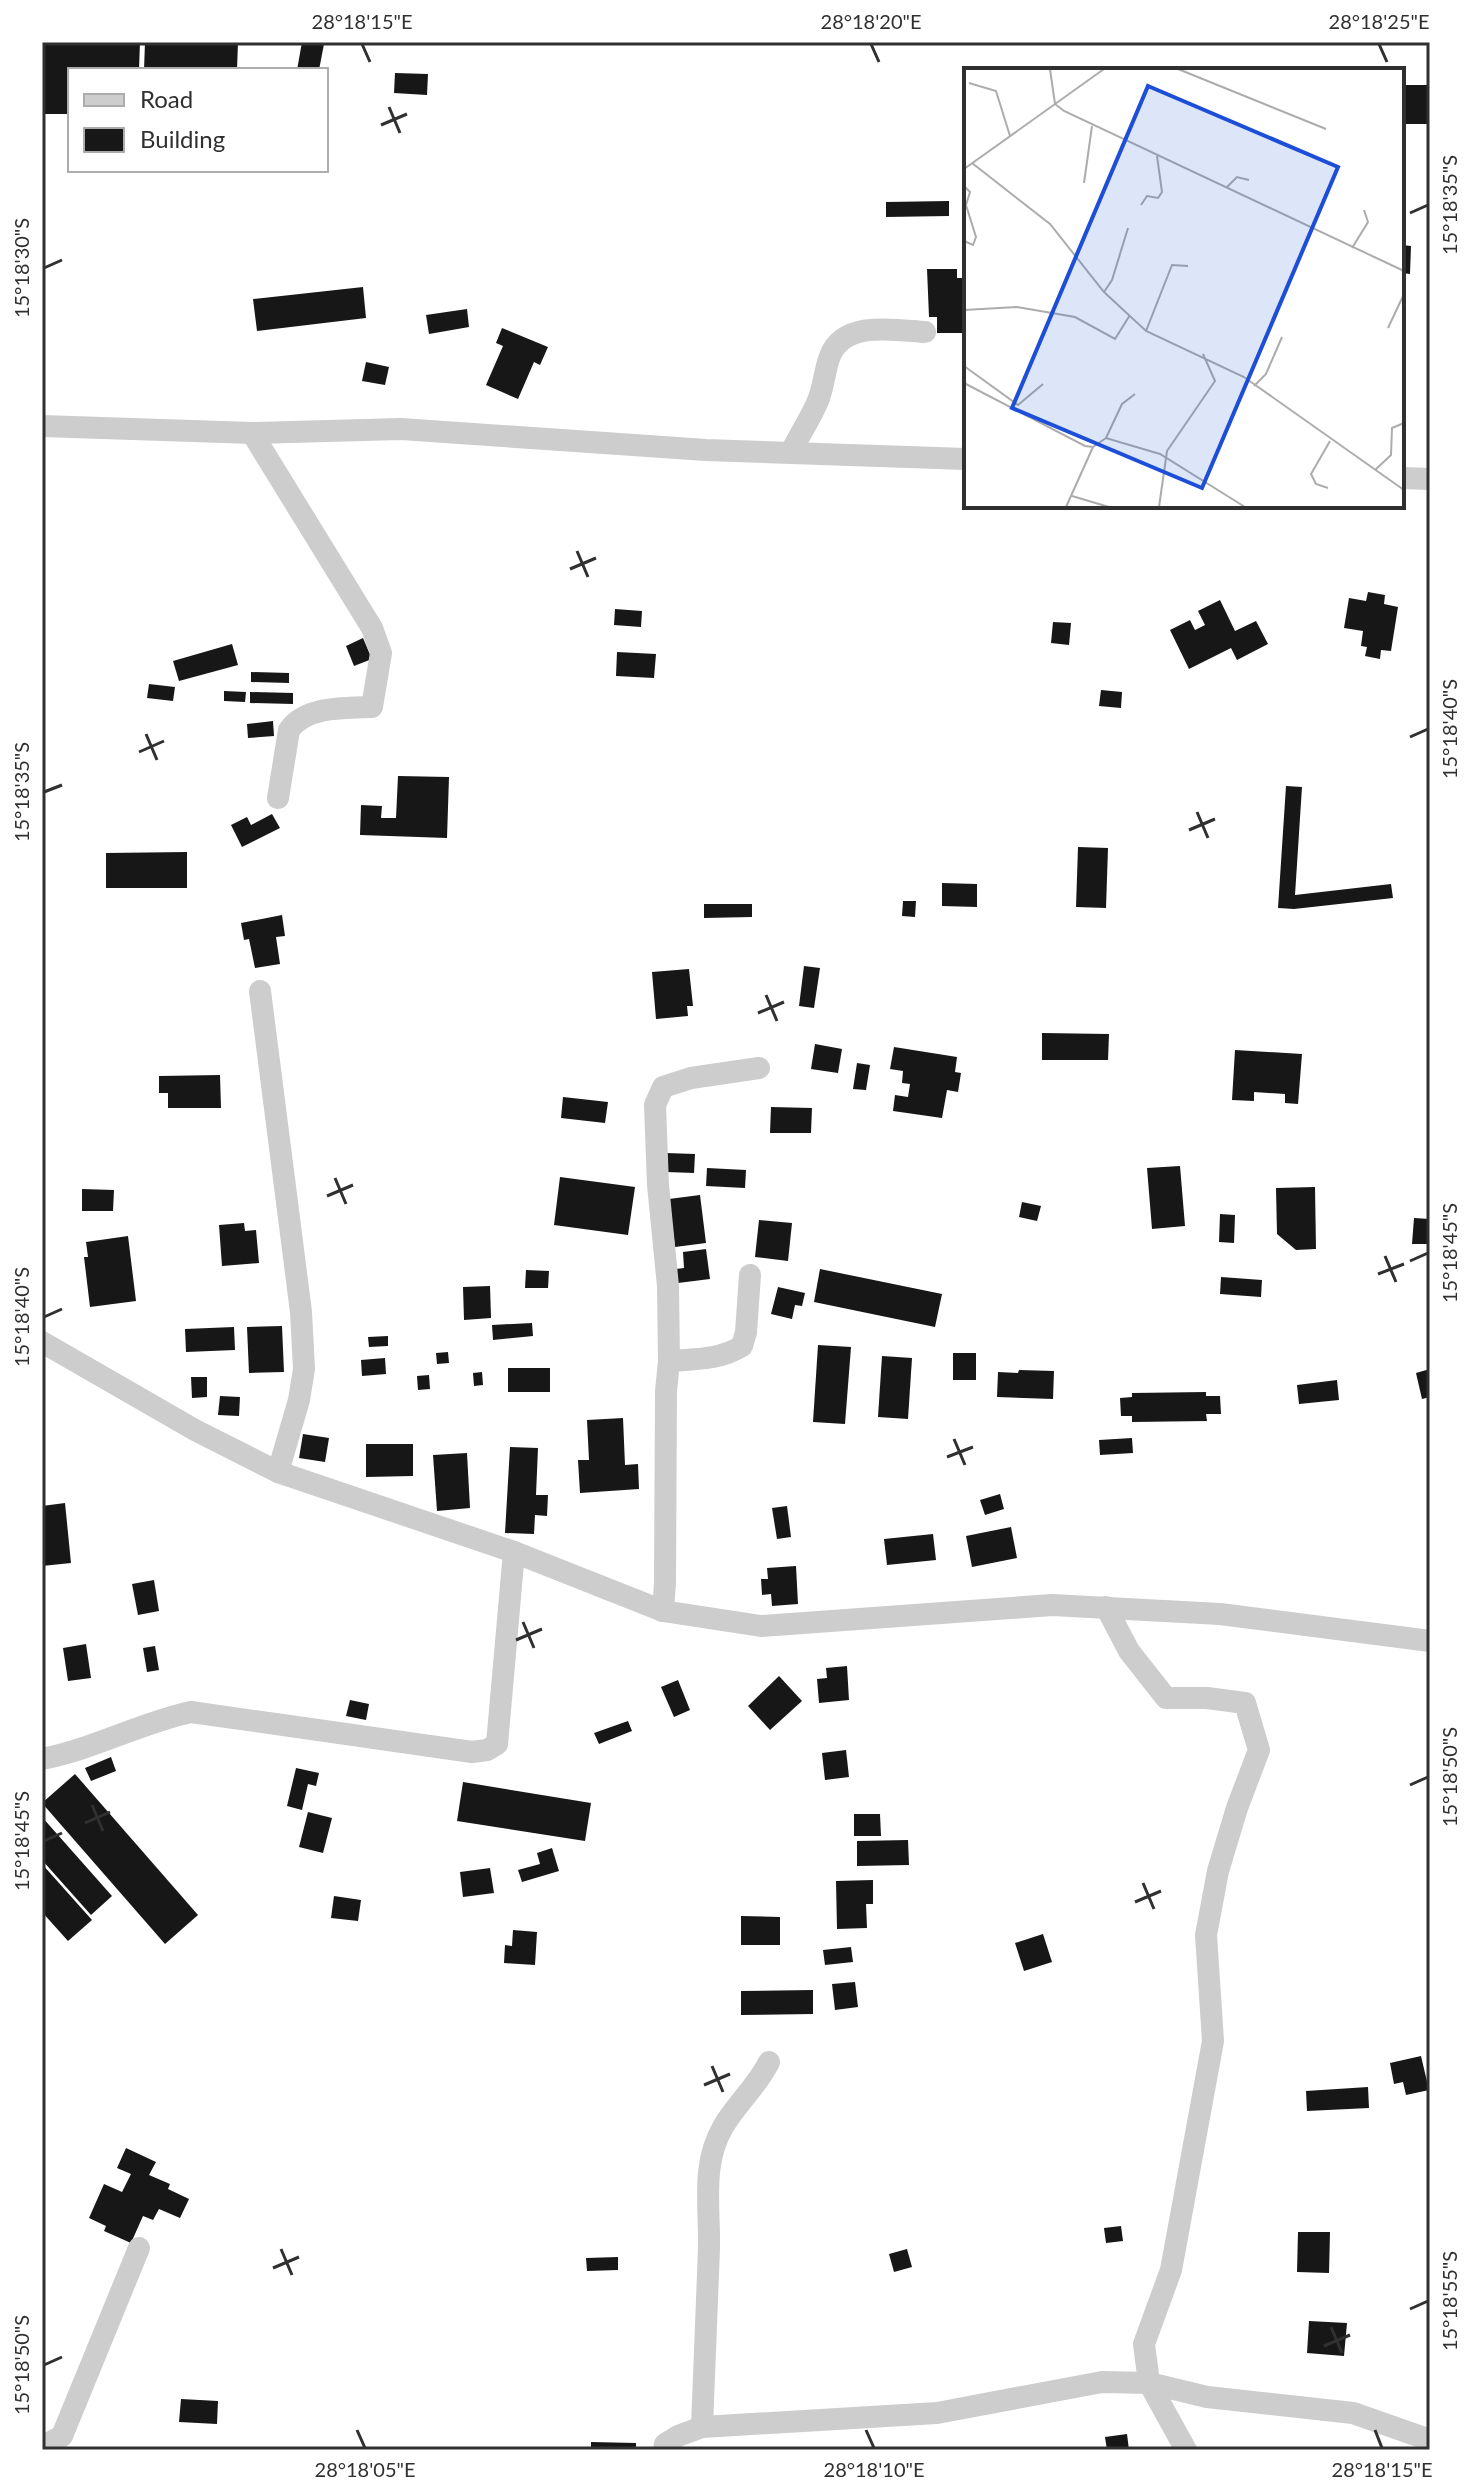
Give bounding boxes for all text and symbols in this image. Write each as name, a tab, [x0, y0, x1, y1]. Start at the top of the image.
text: 28°18'15"E	[312, 9, 412, 33]
text: 28°18'20"E	[821, 9, 921, 33]
text: 28°18'25"E	[1329, 9, 1429, 33]
legend	[68, 68, 328, 172]
inset map	[964, 68, 1404, 508]
text: Road	[140, 84, 193, 113]
text: Building	[140, 124, 225, 153]
text: 15°18'35"S	[1437, 155, 1461, 255]
text: 15°18'30"S	[9, 218, 33, 318]
text: 15°18'40"S	[1437, 679, 1461, 779]
text: 15°18'35"S	[9, 742, 33, 842]
text: 15°18'45"S	[1437, 1203, 1461, 1303]
text: 15°18'40"S	[9, 1267, 33, 1367]
text: 15°18'50"S	[1437, 1727, 1461, 1827]
text: 15°18'45"S	[9, 1791, 33, 1891]
text: 15°18'55"S	[1437, 2251, 1461, 2351]
text: 15°18'50"S	[9, 2315, 33, 2415]
text: 28°18'05"E	[315, 2457, 415, 2481]
text: 28°18'10"E	[824, 2457, 924, 2481]
text: 28°18'15"E	[1332, 2457, 1432, 2481]

